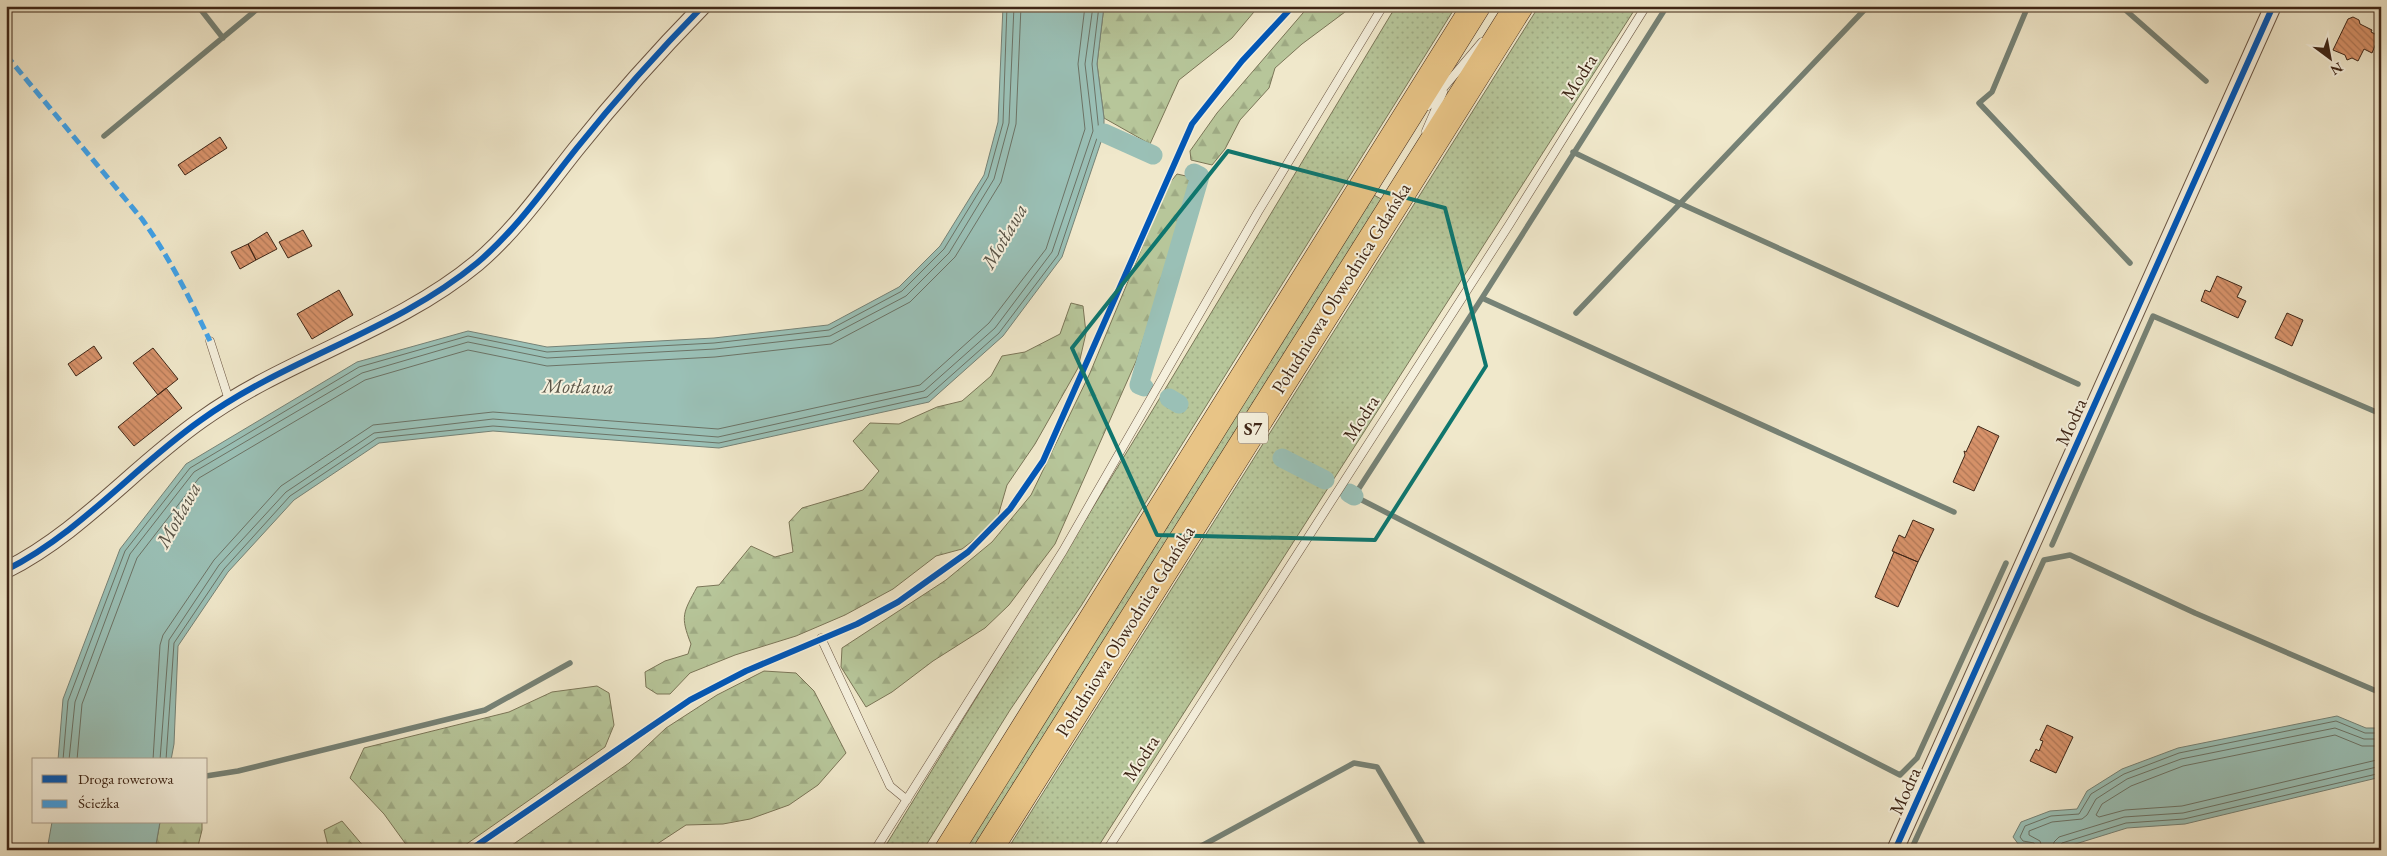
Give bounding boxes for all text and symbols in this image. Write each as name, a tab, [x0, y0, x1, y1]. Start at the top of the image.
north arrow	[2304, 32, 2354, 82]
street label: Modra	[1555, 49, 1603, 105]
text: N	[2327, 58, 2346, 80]
street label: Południowa Obwodnica Gdańska	[1266, 177, 1417, 398]
water label: Motława	[974, 199, 1033, 274]
water label: Motława	[541, 372, 614, 400]
street label: Modra	[1337, 390, 1385, 446]
street label: Modra	[2049, 394, 2093, 450]
road number: S7	[1238, 412, 1268, 443]
water label: Motława	[149, 478, 207, 553]
street label: Południowa Obwodnica Gdańska	[1050, 520, 1201, 741]
street label: Modra	[1117, 730, 1165, 786]
legend	[32, 758, 208, 824]
street label: Modra	[1883, 763, 1927, 819]
text: Droga rowerowa	[78, 769, 173, 788]
text: Ścieżka	[78, 793, 119, 812]

